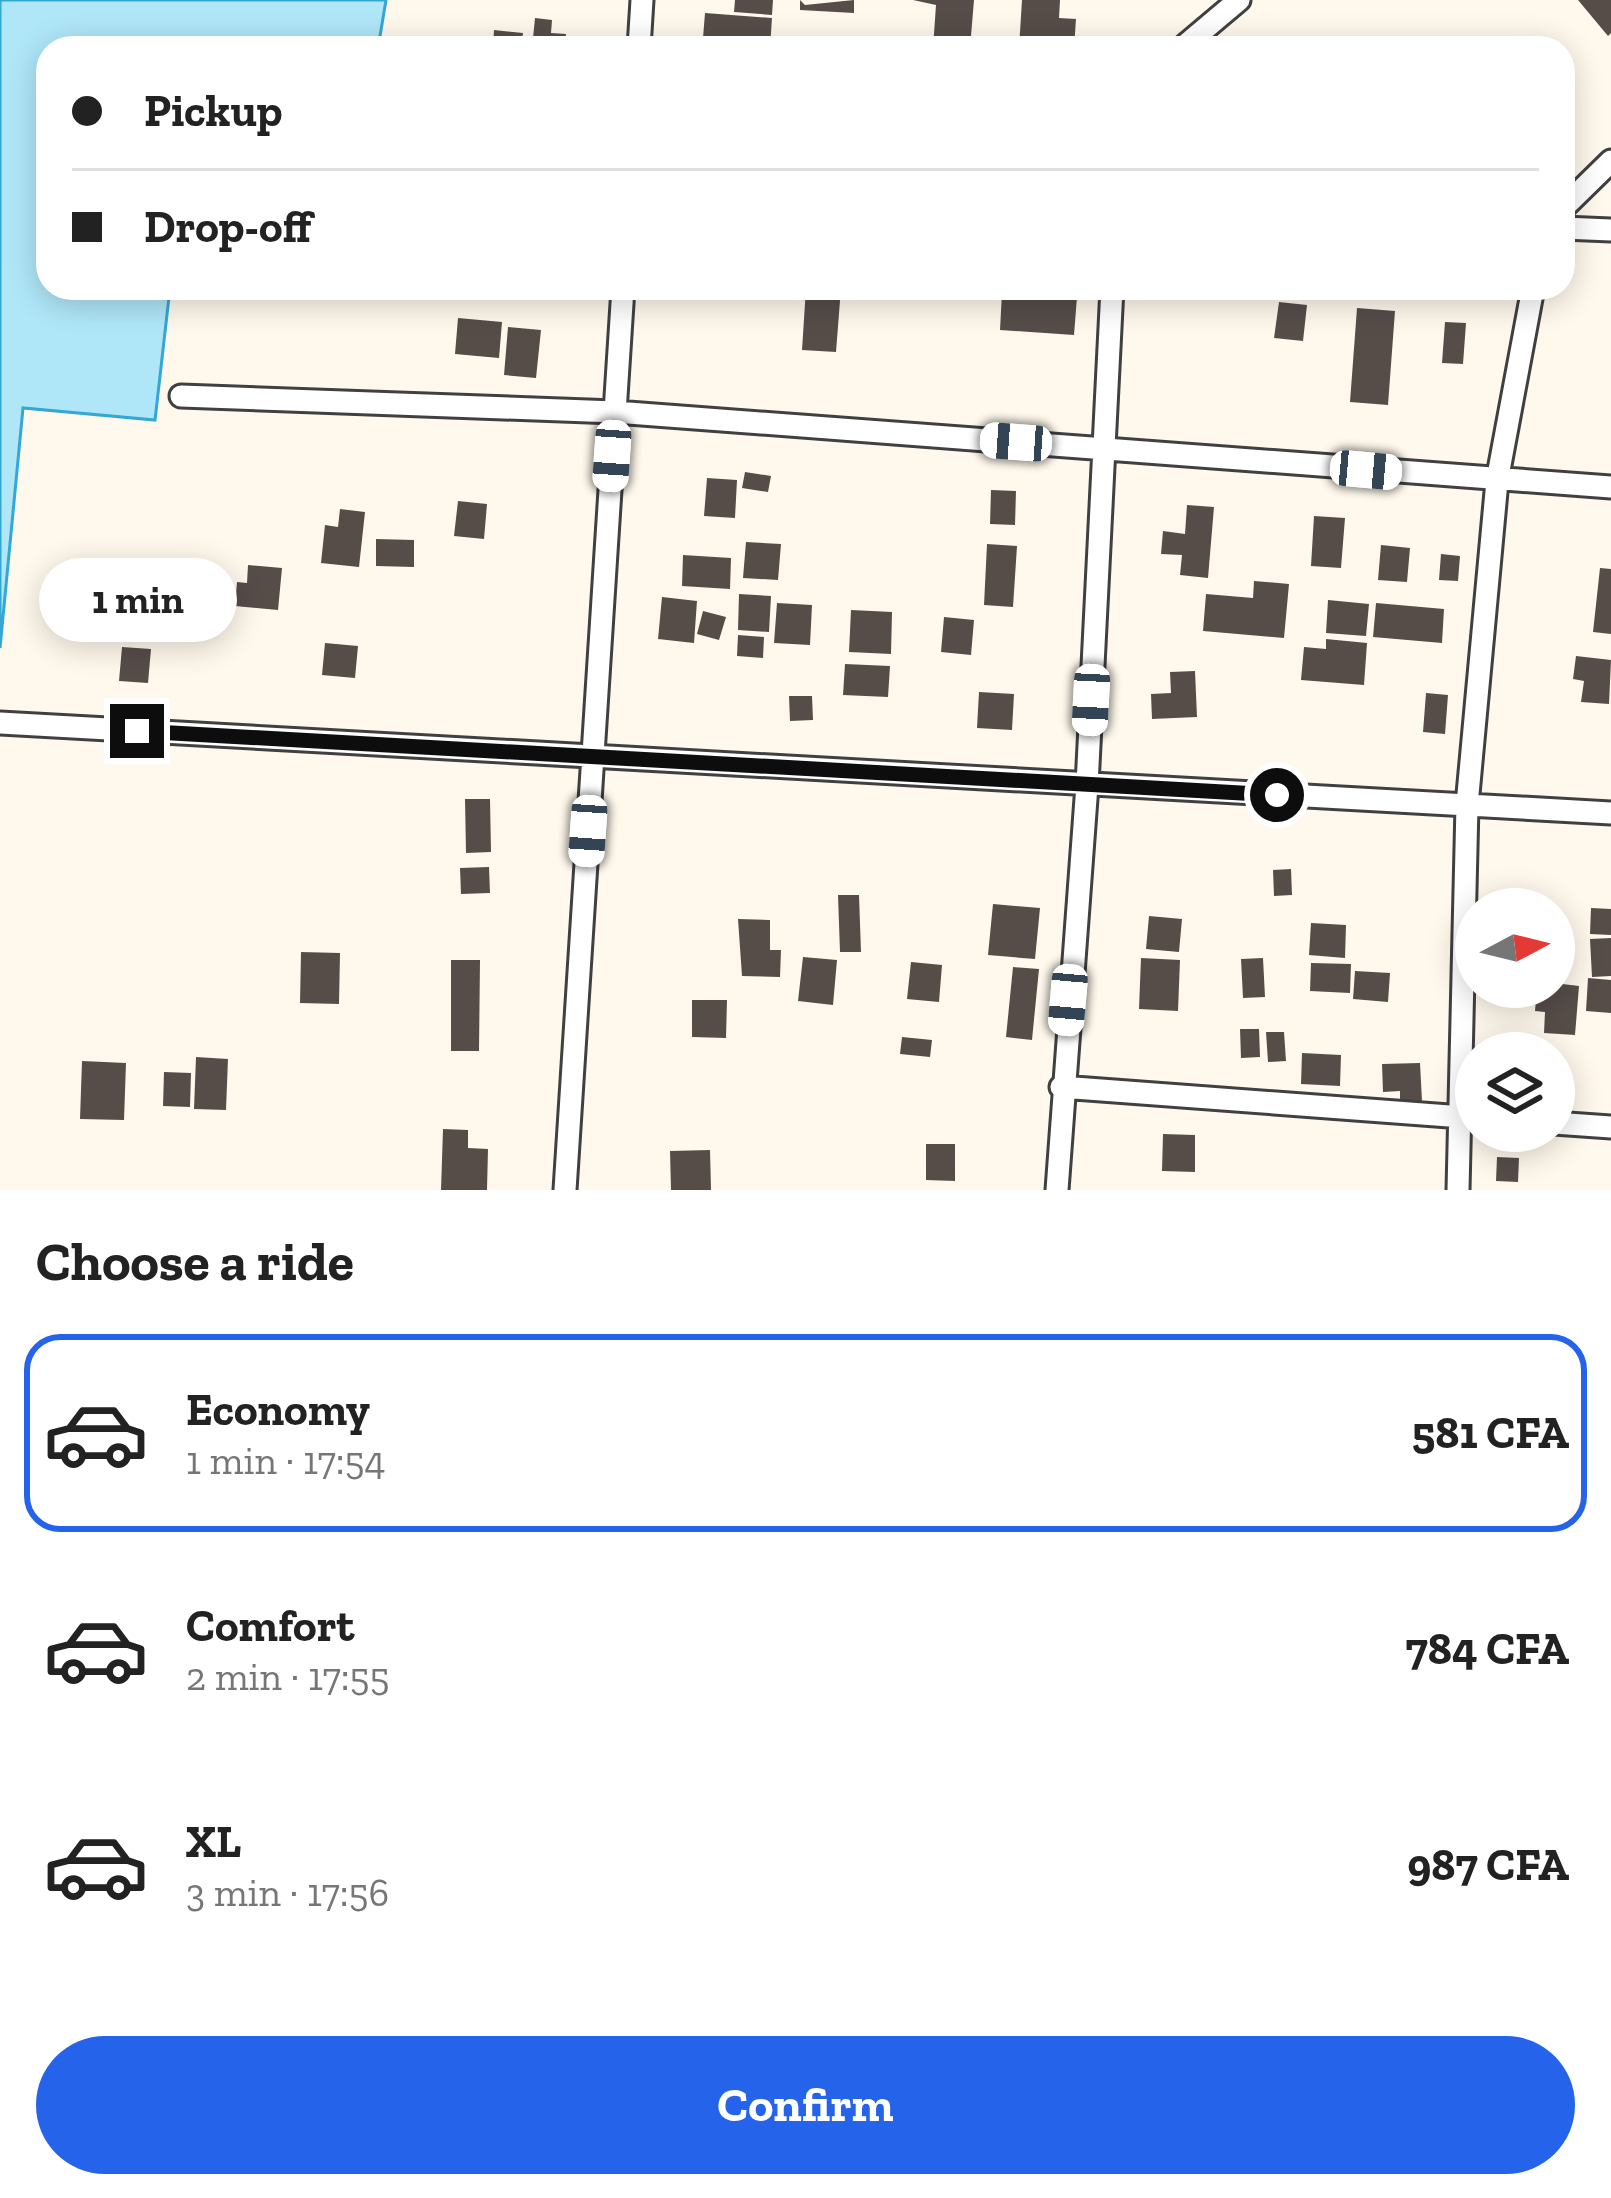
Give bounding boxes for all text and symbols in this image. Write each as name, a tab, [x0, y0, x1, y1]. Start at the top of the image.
text: Pickup	[144, 84, 282, 138]
text: Drop-off	[144, 200, 312, 254]
car	[592, 419, 632, 493]
car	[979, 422, 1053, 462]
car	[1329, 449, 1403, 491]
callout: 1 min	[38, 557, 236, 641]
text: 1 min	[92, 576, 184, 623]
car	[1071, 663, 1111, 737]
route end	[110, 704, 164, 758]
route start	[1250, 768, 1304, 822]
car	[568, 794, 608, 868]
north arrow	[1455, 888, 1575, 1008]
map controls	[1455, 888, 1575, 1152]
car	[1047, 963, 1089, 1037]
button: layers	[1455, 1032, 1575, 1152]
text: Choose a ride	[36, 1229, 354, 1294]
icon: car	[42, 1379, 150, 1487]
text: Economy	[186, 1383, 370, 1437]
text: 581 CFA	[1412, 1406, 1569, 1460]
text: 1 min · 17:54	[186, 1437, 386, 1484]
icon: car	[42, 1595, 150, 1703]
text: Comfort	[186, 1599, 354, 1653]
text: 784 CFA	[1406, 1622, 1569, 1676]
text: 2 min · 17:55	[186, 1653, 390, 1700]
icon: car	[42, 1811, 150, 1919]
text: XL	[186, 1815, 241, 1869]
text: 987 CFA	[1407, 1838, 1569, 1892]
text: 3 min · 17:56	[186, 1869, 389, 1916]
button: Confirm	[36, 2036, 1575, 2174]

